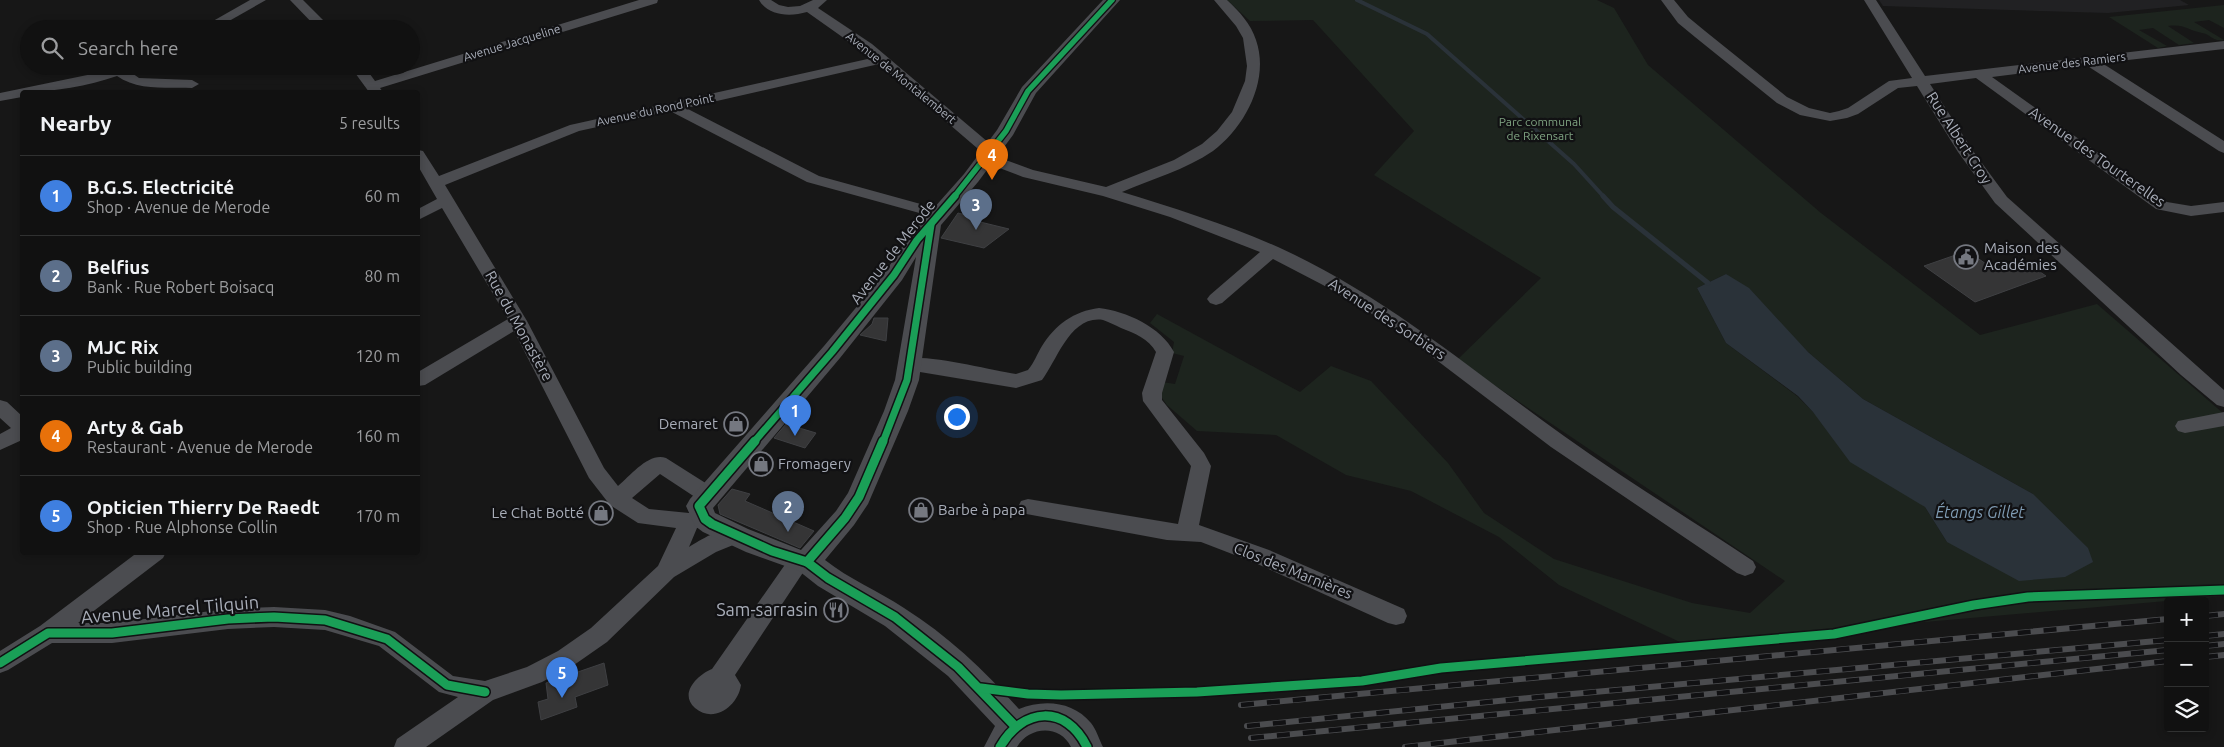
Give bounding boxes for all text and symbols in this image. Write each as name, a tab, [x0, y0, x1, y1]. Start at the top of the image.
search box	[20, 20, 420, 75]
street label: Avenue Jacqueline	[462, 22, 562, 63]
street label: Avenue de Montalembert	[844, 29, 959, 126]
icon: search	[38, 34, 66, 62]
text: Search here	[78, 37, 178, 59]
street label: Avenue des Ramiers	[2018, 49, 2126, 76]
street label: Rue Albert Croy	[1923, 89, 1995, 187]
street label: Avenue du Rond Point	[595, 91, 715, 128]
street label: Avenue des Tourterelles	[2026, 103, 2169, 210]
text: Nearby	[40, 111, 111, 135]
text: 5 results	[339, 114, 400, 132]
park label: Parc communal de Rixensart	[1499, 115, 1581, 142]
pin: 4	[976, 139, 1008, 180]
text: B.G.S. Electricité	[87, 176, 234, 198]
text: 1	[51, 187, 61, 205]
text: 60 m	[364, 187, 400, 205]
pin: 3	[960, 189, 992, 230]
street label: Avenue de Merode	[847, 196, 938, 307]
text: Shop · Avenue de Merode	[87, 198, 270, 216]
place label: Maison des Académies	[1984, 239, 2059, 273]
public building icon: Maison des Académies	[1953, 244, 1979, 270]
text: Belfius	[87, 256, 149, 278]
text: 2	[51, 267, 61, 285]
text: 80 m	[364, 267, 400, 285]
street label: Rue du Monastère	[482, 268, 557, 384]
street label: Avenue des Sorbiers	[1326, 274, 1449, 363]
text: Bank · Rue Robert Boisacq	[87, 278, 274, 296]
text: MJC Rix	[87, 336, 158, 358]
text: 3	[51, 347, 61, 365]
text: 120 m	[355, 347, 400, 365]
text: Public building	[87, 358, 192, 376]
pin: 1	[779, 395, 811, 436]
your location	[944, 404, 970, 430]
shop icon: Demaret	[723, 411, 749, 437]
place label: Demaret	[659, 415, 718, 432]
text: Arty & Gab	[87, 416, 184, 438]
text: 4	[51, 427, 61, 445]
text: 160 m	[355, 427, 400, 445]
text: Restaurant · Avenue de Merode	[87, 438, 313, 456]
shop icon: Fromagery	[748, 451, 774, 477]
place label: Fromagery	[778, 455, 851, 472]
pin: 2	[772, 491, 804, 532]
text: Opticien Thierry De Raedt	[87, 496, 320, 518]
shop icon: Barbe à papa	[908, 497, 934, 523]
shop icon: Le Chat Botté	[588, 500, 614, 526]
place label: Barbe à papa	[938, 501, 1026, 518]
water label: Étangs Gillet	[1935, 501, 2025, 521]
place label: Le Chat Botté	[492, 504, 584, 521]
text: 5	[51, 507, 61, 525]
text: 170 m	[355, 507, 400, 525]
text: Shop · Rue Alphonse Collin	[87, 518, 278, 536]
street label: Clos des Marnières	[1231, 539, 1355, 602]
street label: Avenue Marcel Tilquin	[80, 591, 260, 627]
restaurant icon: Sam-sarrasin	[823, 597, 849, 623]
map controls	[2164, 597, 2209, 732]
button: +	[2164, 597, 2209, 642]
place label: Sam-sarrasin	[716, 599, 818, 619]
button: −	[2164, 642, 2209, 687]
pin: 5	[546, 657, 578, 698]
button: layers	[2164, 687, 2209, 732]

